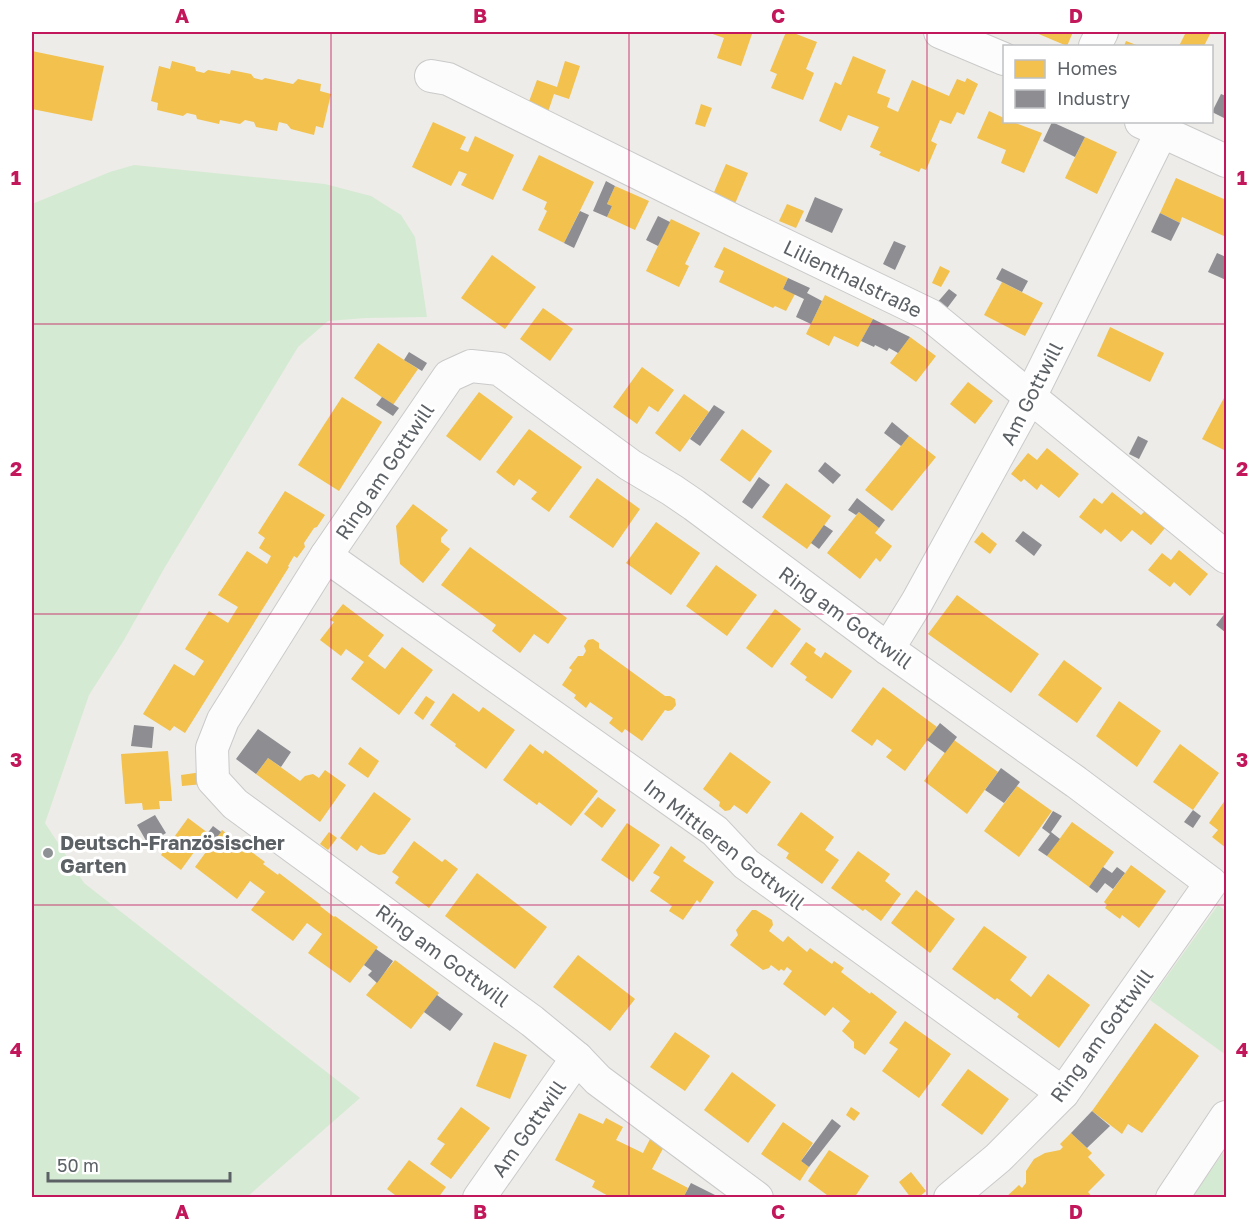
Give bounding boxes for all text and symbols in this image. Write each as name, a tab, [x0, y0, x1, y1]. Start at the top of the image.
text: A	[175, 3, 189, 27]
text: B	[473, 3, 487, 27]
text: C	[771, 3, 785, 27]
text: D	[1069, 3, 1083, 27]
legend	[1003, 45, 1213, 123]
text: Homes	[1057, 57, 1117, 79]
text: Industry	[1057, 87, 1130, 109]
text: 1	[11, 165, 21, 189]
text: 1	[1237, 165, 1247, 189]
street label: Lilienthalstraße	[780, 234, 926, 322]
street label: Am Gottwill	[995, 337, 1067, 449]
street label: Ring am Gottwill	[330, 398, 438, 544]
text: 2	[10, 456, 22, 480]
text: 2	[1236, 456, 1248, 480]
street label: Ring am Gottwill	[775, 561, 917, 673]
text: 3	[10, 747, 22, 771]
text: 3	[1236, 747, 1248, 771]
street label: Im Mittleren Gottwill	[640, 774, 810, 914]
place label: Deutsch-Französischer Garten	[60, 830, 285, 877]
marker: Deutsch-Französischer Garten	[41, 846, 55, 860]
street label: Ring am Gottwill	[372, 899, 514, 1011]
street label: Ring am Gottwill	[1045, 964, 1157, 1106]
text: 4	[10, 1037, 22, 1061]
text: 4	[1236, 1037, 1248, 1061]
street label: Am Gottwill	[486, 1075, 570, 1181]
scale bar	[48, 1145, 230, 1183]
text: 50 m	[57, 1154, 99, 1176]
text: A	[175, 1199, 189, 1223]
text: B	[473, 1199, 487, 1223]
text: C	[771, 1199, 785, 1223]
text: D	[1069, 1199, 1083, 1223]

